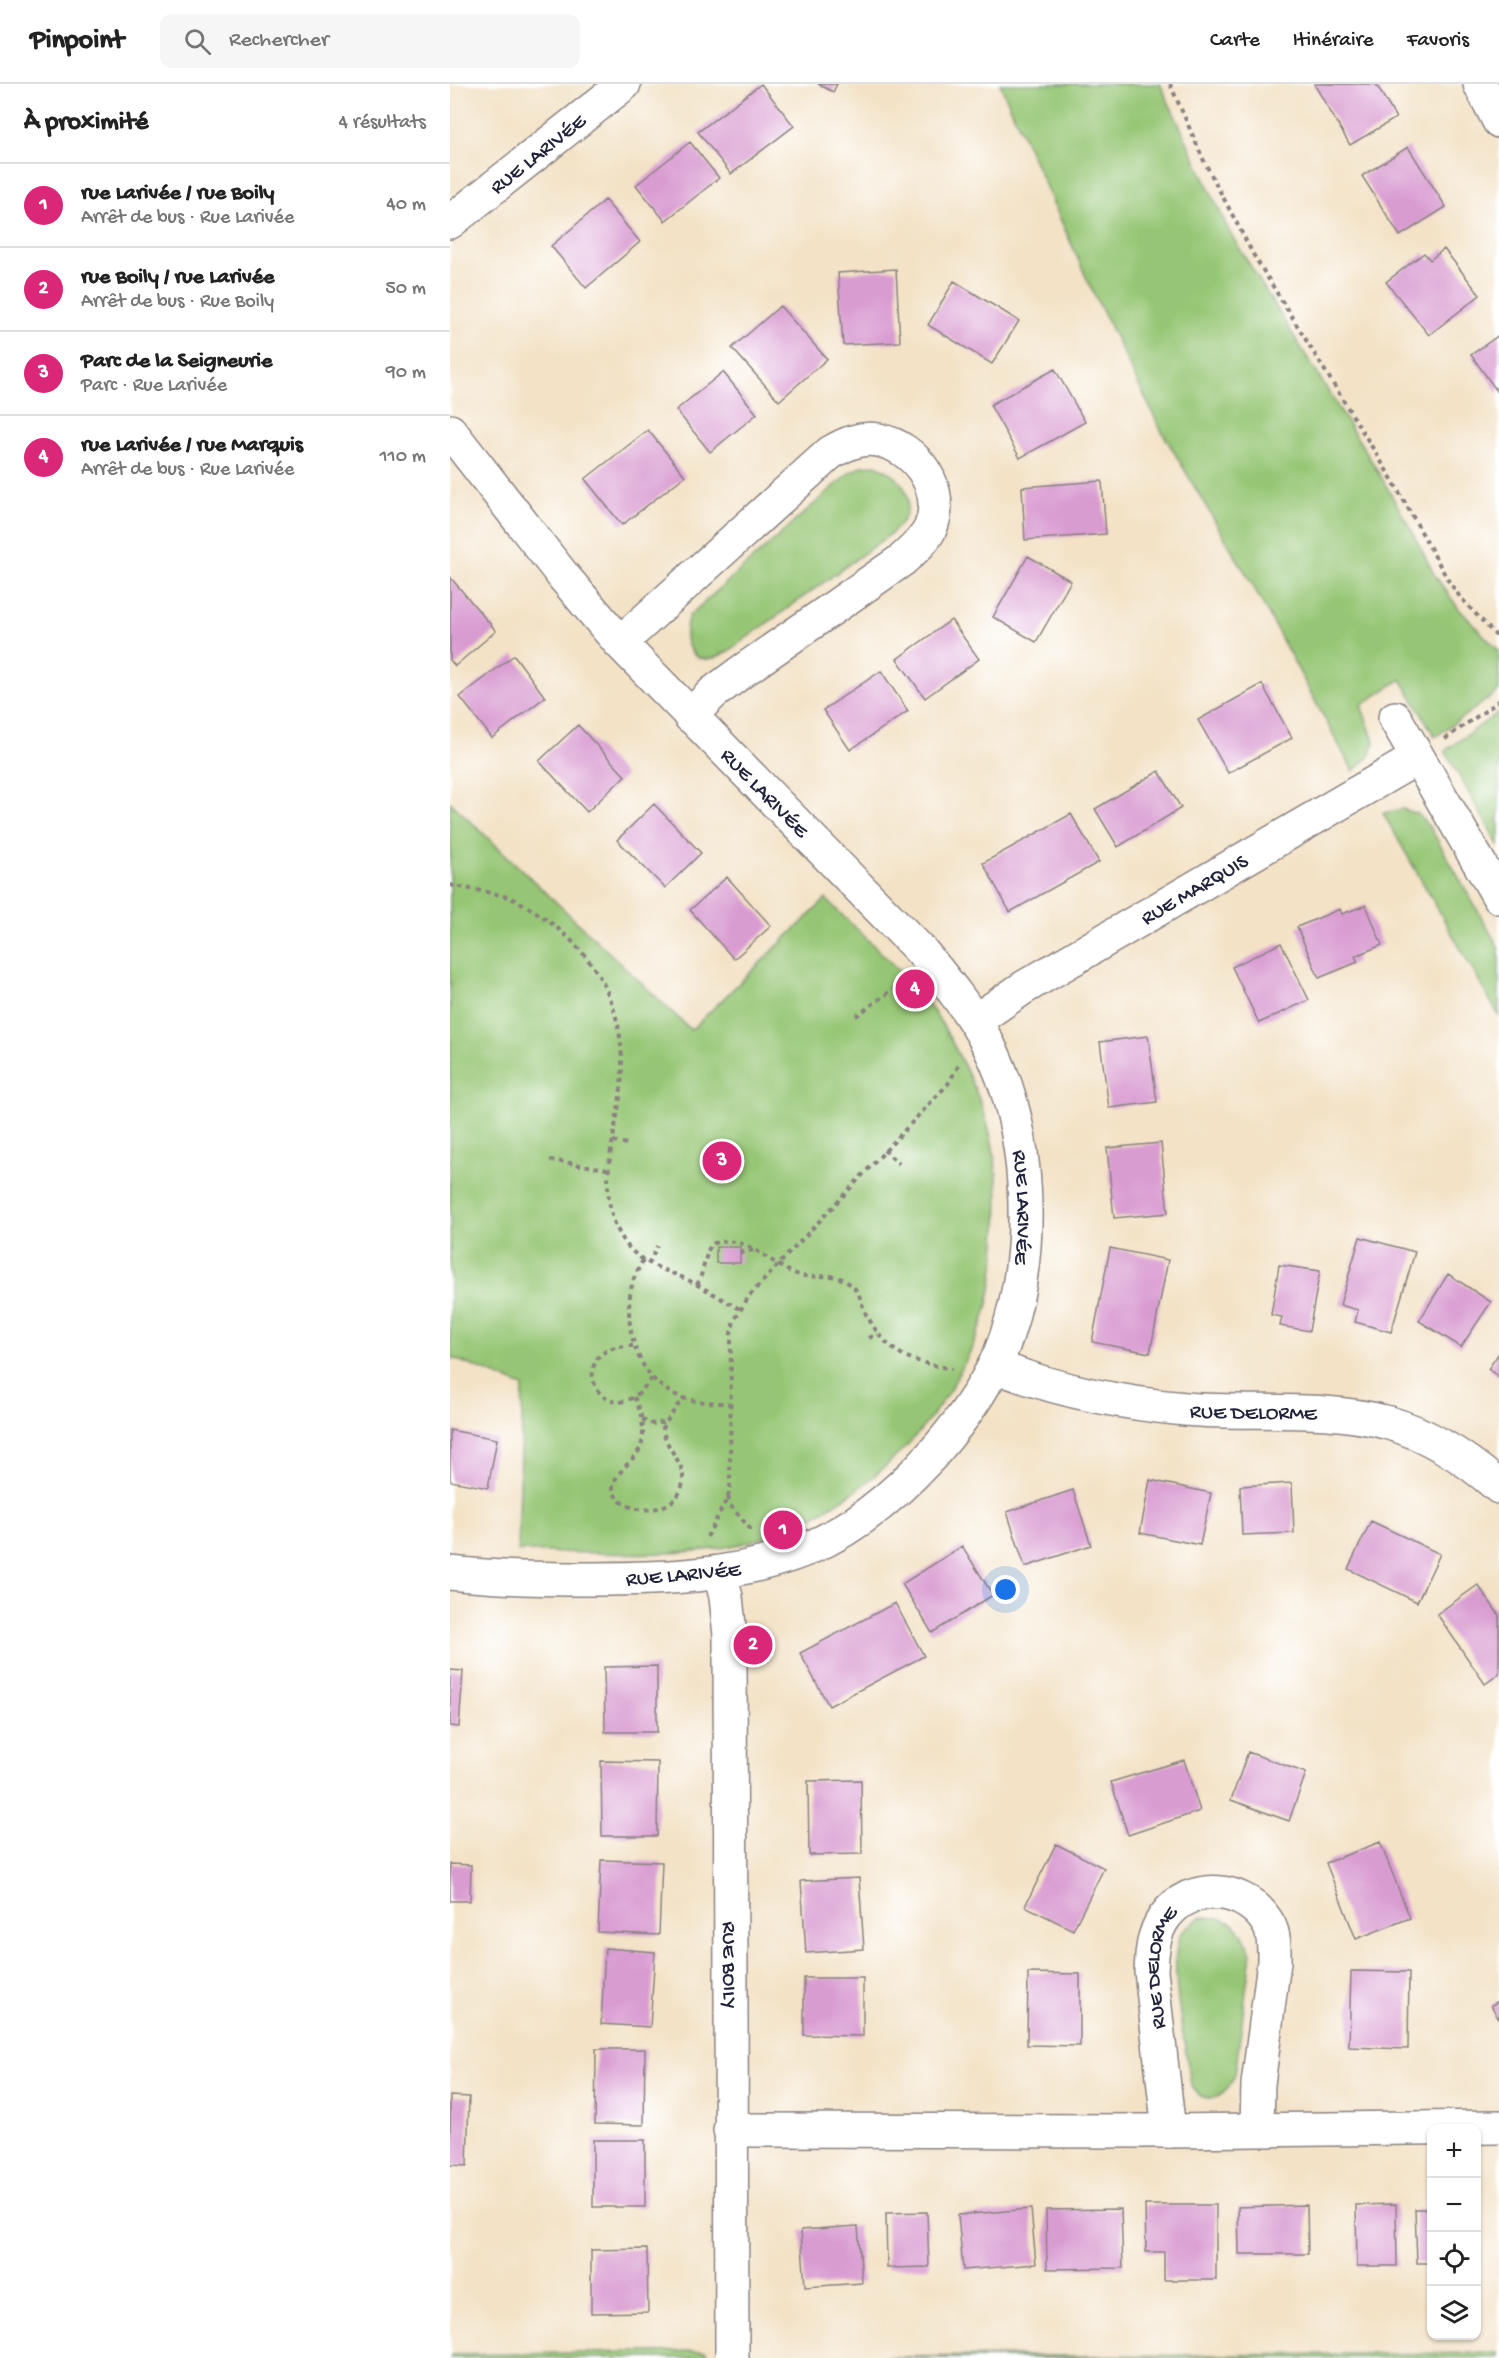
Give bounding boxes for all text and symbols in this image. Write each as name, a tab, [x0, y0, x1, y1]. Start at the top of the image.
search box	[160, 14, 580, 68]
text: Pinpoint	[30, 25, 124, 58]
icon: search	[181, 25, 214, 58]
text: Rechercher	[229, 28, 329, 54]
text: Carte	[1210, 29, 1260, 54]
text: Itinéraire	[1293, 29, 1374, 54]
text: Favoris	[1407, 29, 1469, 54]
text: À proximité	[24, 108, 148, 139]
street label: RUE LARIVÉE	[486, 110, 593, 201]
text: 4 résultats	[338, 112, 426, 135]
text: rue Larivée / rue Boily	[81, 181, 274, 207]
text: 1	[39, 194, 48, 217]
text: 40 m	[386, 194, 426, 217]
text: Arrêt de bus · Rue Larivée	[81, 207, 294, 230]
text: rue Boily / rue Larivée	[81, 265, 274, 291]
text: 2	[39, 278, 48, 301]
text: 50 m	[385, 278, 426, 301]
text: Arrêt de bus · Rue Boily	[81, 291, 274, 314]
text: Parc de la Seigneurie	[81, 349, 272, 375]
text: 3	[38, 362, 49, 385]
text: 90 m	[386, 362, 426, 385]
text: Parc · Rue Larivée	[81, 375, 227, 398]
text: rue Larivée / rue Marquis	[81, 433, 303, 459]
text: 4	[39, 446, 48, 469]
text: 110 m	[380, 446, 426, 469]
text: Arrêt de bus · Rue Larivée	[81, 459, 294, 482]
street label: RUE LARIVÉE	[714, 744, 813, 845]
street label: RUE MARQUIS	[1137, 850, 1254, 932]
pin: 4	[896, 966, 934, 1012]
pin: 3	[702, 1138, 742, 1184]
street label: RUE LARIVÉE	[1005, 1149, 1034, 1267]
street label: RUE DELORME	[1189, 1400, 1318, 1428]
pin: 1	[764, 1508, 802, 1552]
street label: RUE LARIVÉE	[625, 1559, 743, 1594]
your location	[991, 1575, 1020, 1604]
pin: 2	[734, 1622, 772, 1668]
street label: RUE DELORME	[1142, 1901, 1185, 2030]
street label: RUE BOILY	[715, 1921, 740, 2009]
map controls	[1427, 2124, 1481, 2340]
button: +	[1427, 2124, 1481, 2178]
button: −	[1427, 2178, 1481, 2232]
button: locate	[1427, 2232, 1481, 2286]
button: layers	[1427, 2286, 1481, 2340]

